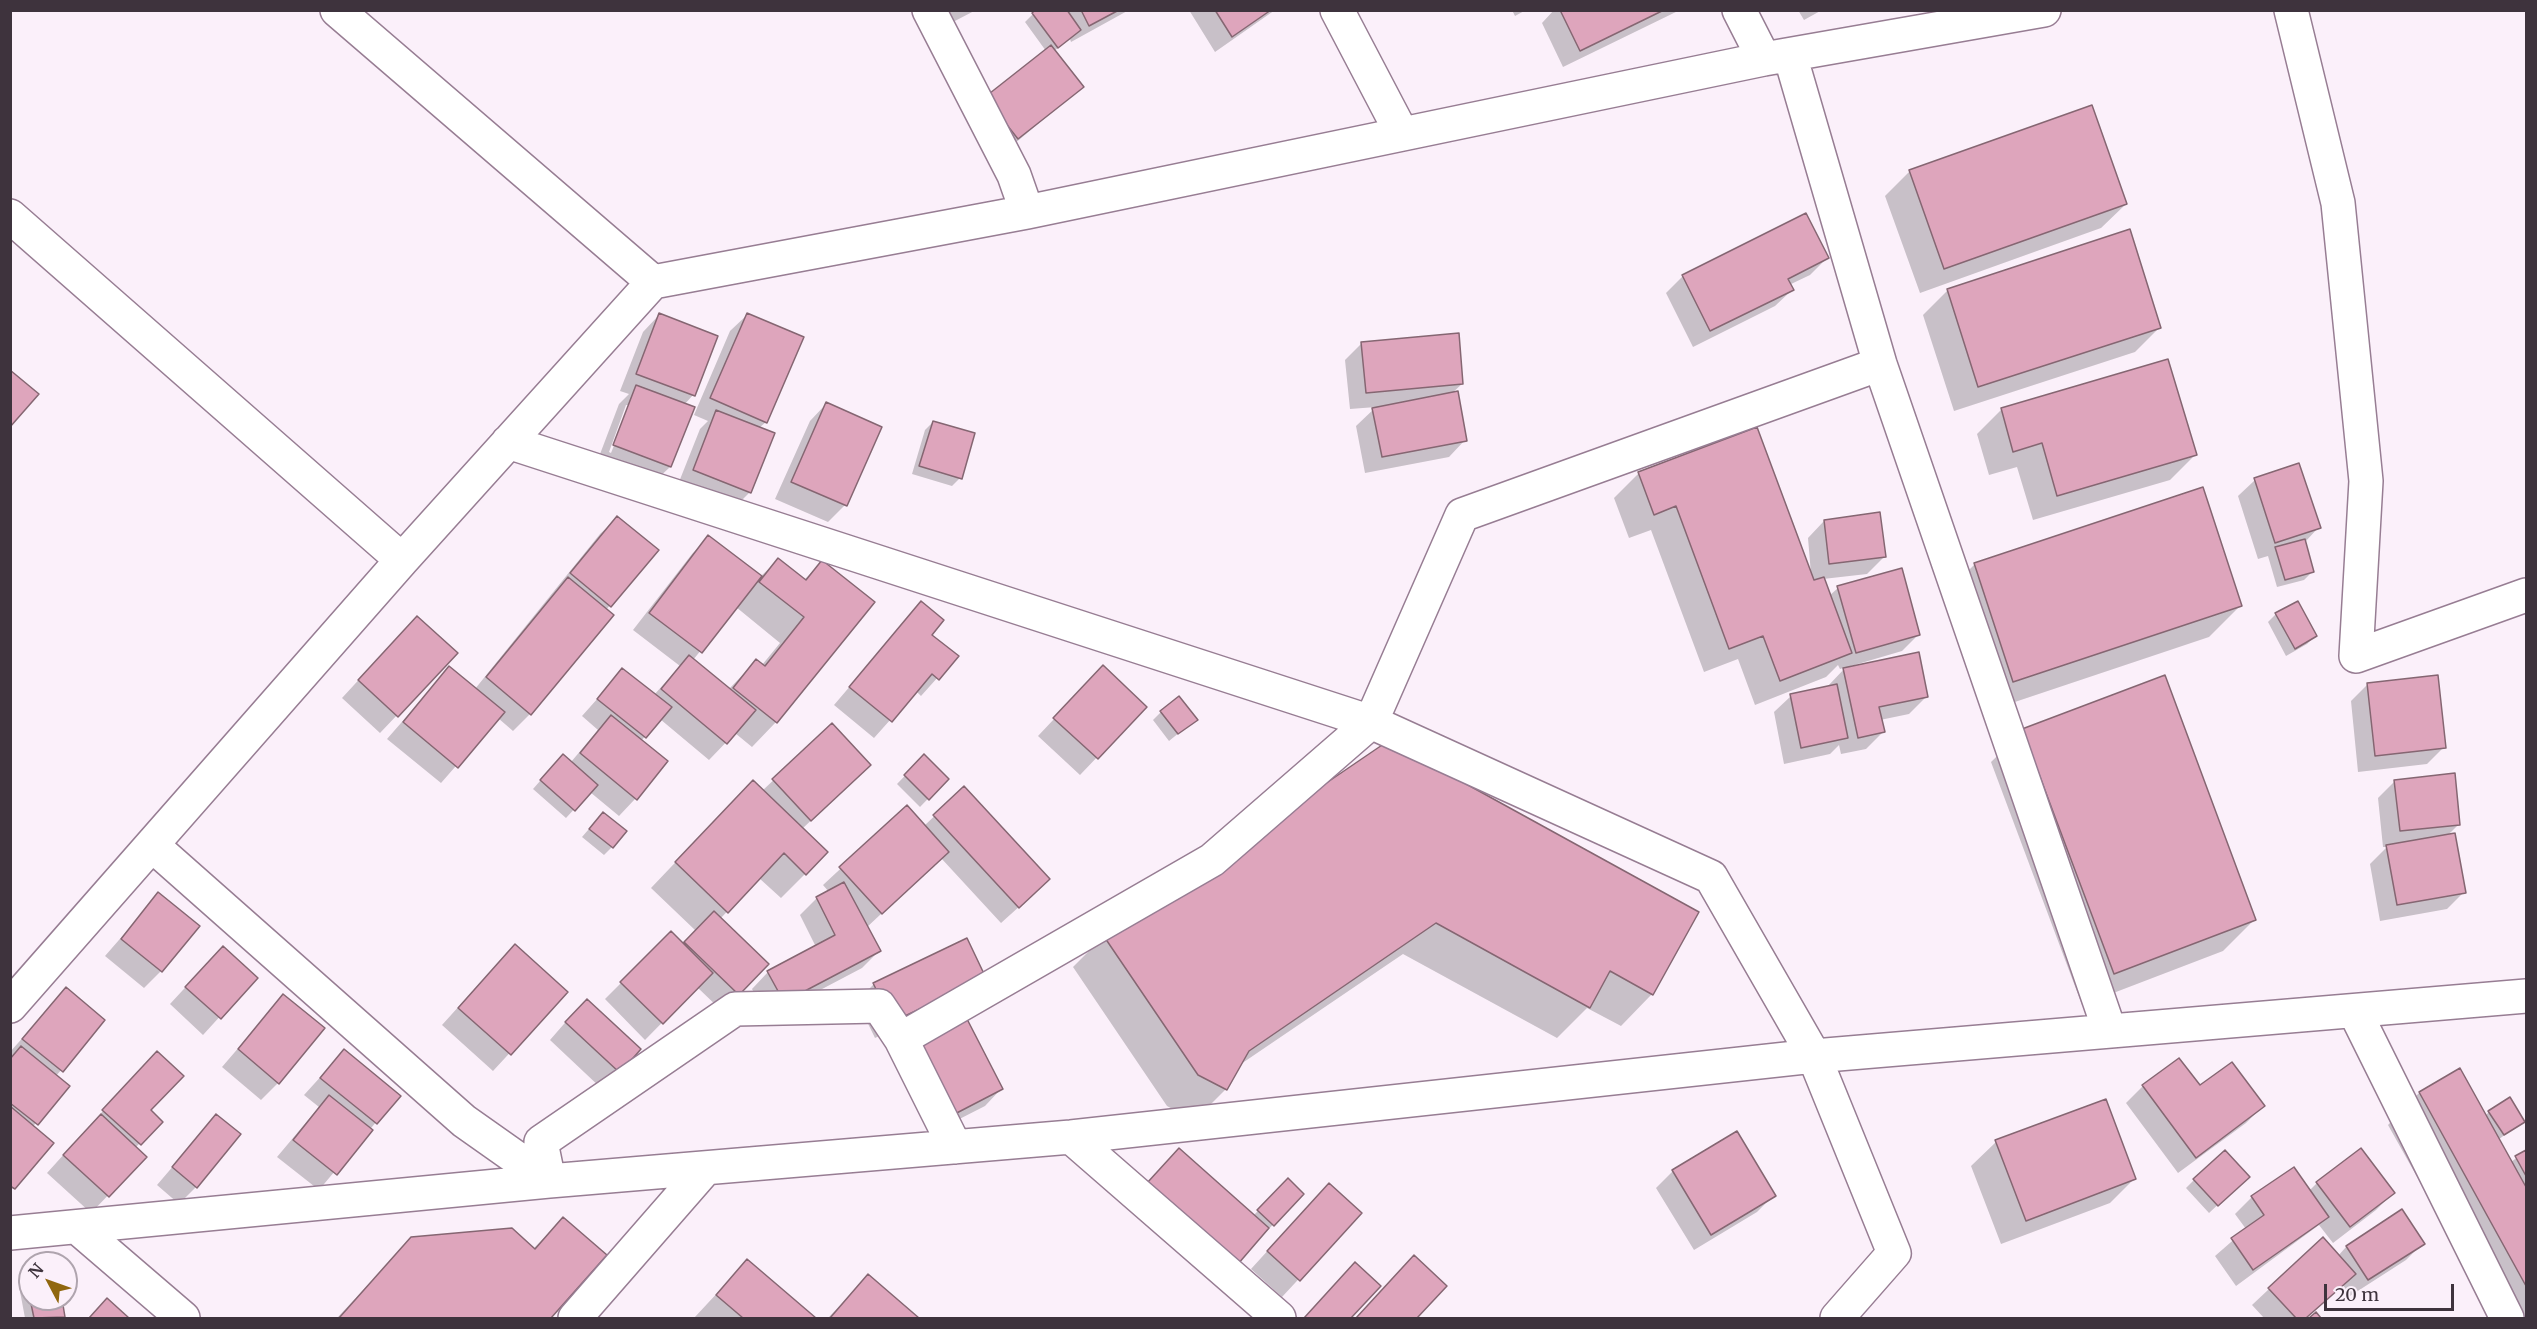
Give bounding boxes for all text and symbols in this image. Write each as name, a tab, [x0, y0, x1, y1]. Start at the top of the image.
north arrow	[18, 1251, 78, 1311]
text: N	[24, 1259, 48, 1282]
scale bar	[2327, 1272, 2458, 1310]
text: 20 m	[2335, 1283, 2379, 1306]

